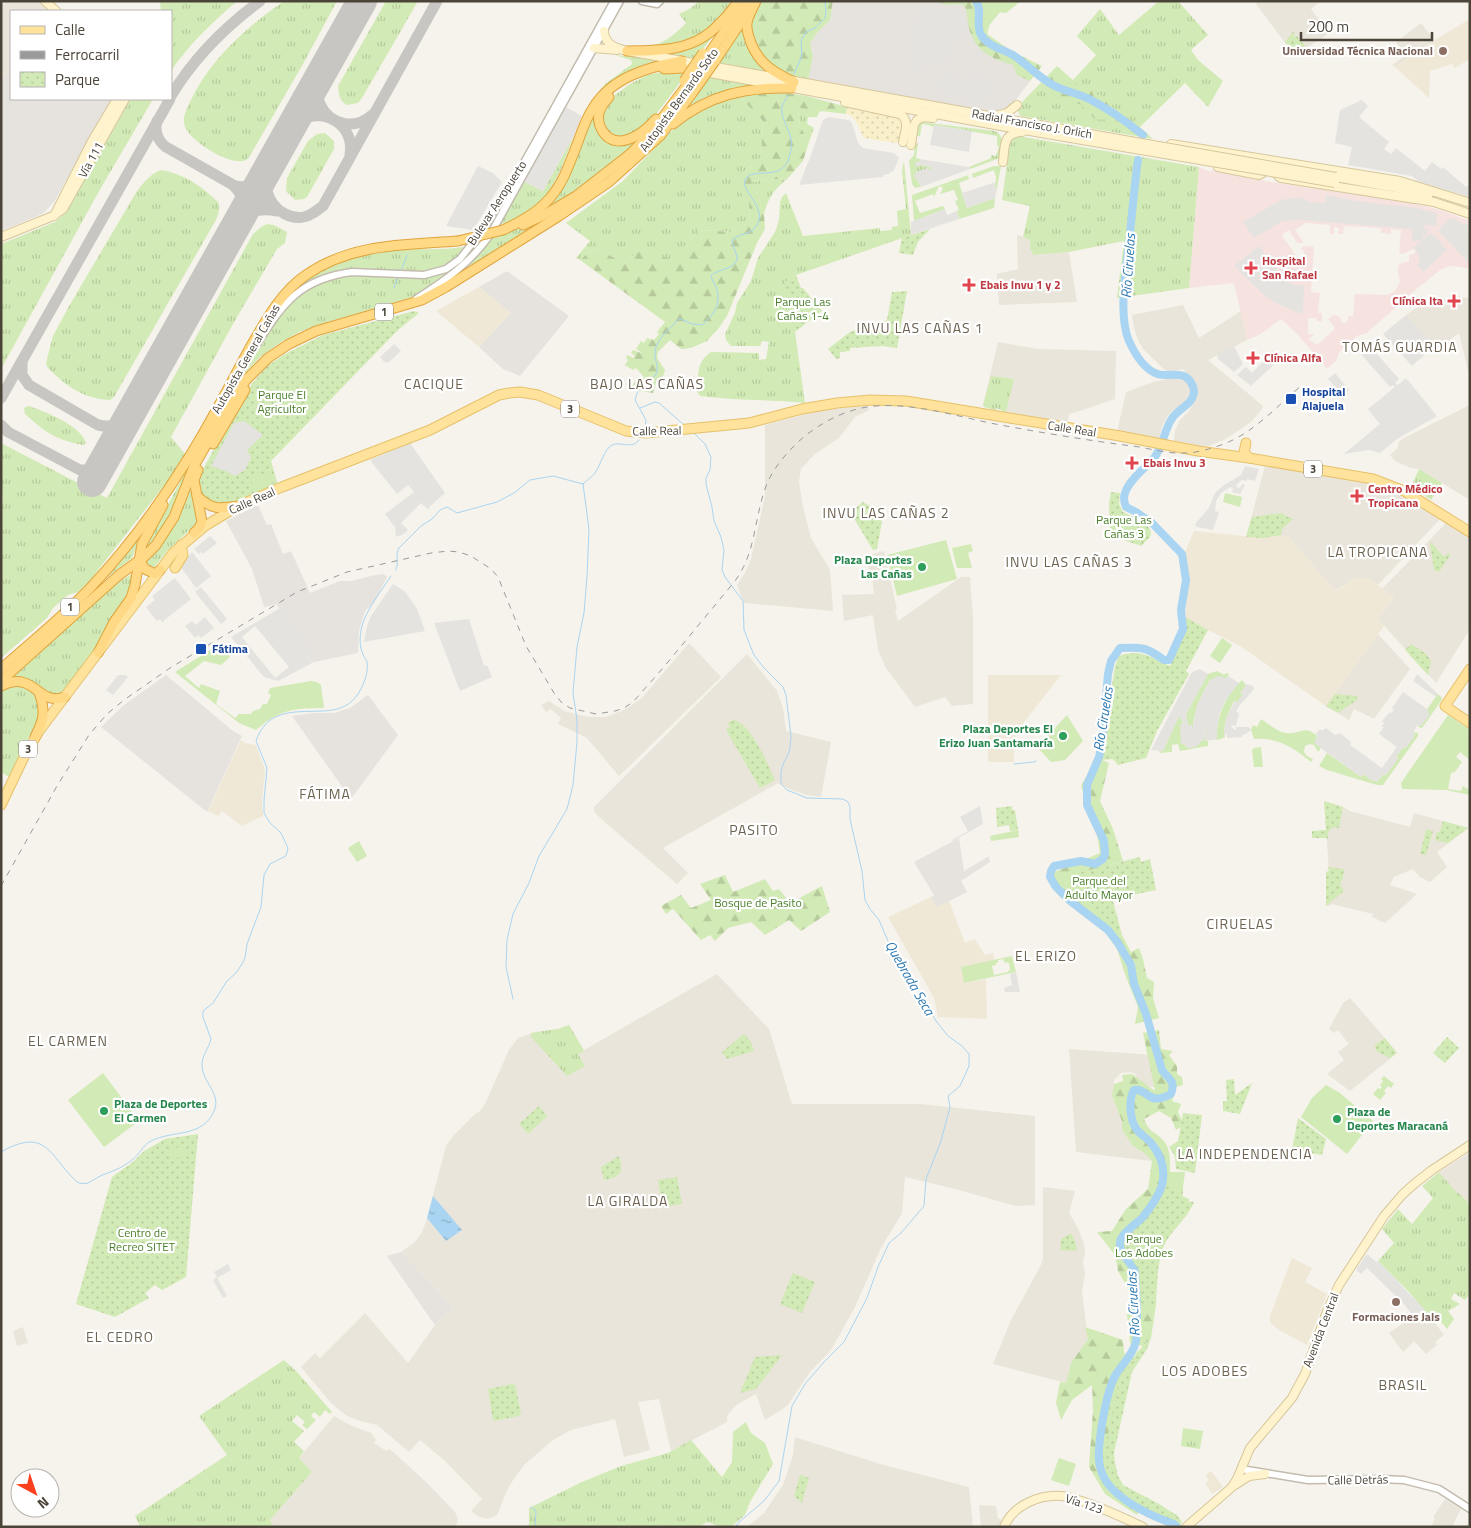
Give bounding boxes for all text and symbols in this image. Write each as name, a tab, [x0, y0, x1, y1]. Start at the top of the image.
legend	[10, 10, 172, 100]
scale bar	[1301, 10, 1432, 42]
text: 200 m	[1308, 15, 1349, 38]
text: Calle	[55, 18, 85, 41]
place label: Universidad Técnica Nacional	[1282, 41, 1433, 60]
text: Ferrocarril	[55, 43, 120, 66]
street label: Autopista Bernardo Soto	[634, 44, 723, 156]
marker: Universidad Técnica Nacional	[1437, 45, 1449, 57]
text: Parque	[55, 68, 100, 91]
street label: Radial Francisco J. Orlich	[970, 104, 1094, 143]
street label: Vía 111	[73, 138, 108, 181]
street label: Bulevar Aeropuerto	[462, 156, 531, 249]
water label: Río Ciruelas	[1115, 232, 1140, 299]
place label: Hospital San Rafael	[1262, 251, 1317, 284]
marker: Hospital San Rafael	[1244, 261, 1258, 275]
place label: Ebais Invu 1 y 2	[980, 275, 1061, 294]
marker: Ebais Invu 1 y 2	[962, 278, 976, 292]
place label: Clínica Ita	[1392, 291, 1443, 310]
park label: Parque Las Cañas 1-4	[775, 292, 831, 325]
marker: Clínica Ita	[1447, 294, 1461, 308]
street label: Autopista General Cañas	[206, 300, 285, 417]
road number: 1	[375, 304, 393, 320]
district label: INVU LAS CAÑAS 1	[857, 317, 983, 338]
district label: TOMÁS GUARDIA	[1342, 336, 1458, 357]
place label: Clínica Alfa	[1264, 348, 1322, 367]
marker: Clínica Alfa	[1246, 351, 1260, 365]
district label: CACIQUE	[404, 373, 464, 394]
district label: BAJO LAS CAÑAS	[590, 373, 704, 394]
place label: Hospital Alajuela	[1302, 382, 1345, 415]
park label: Parque El Agricultor	[257, 385, 307, 418]
marker: Hospital Alajuela	[1284, 392, 1298, 406]
road number: 3	[561, 400, 579, 418]
street label: Calle Real	[1046, 415, 1098, 442]
street label: Calle Real	[632, 421, 682, 440]
place label: Ebais Invu 3	[1143, 453, 1206, 472]
marker: Ebais Invu 3	[1125, 456, 1139, 470]
road number: 3	[1304, 460, 1322, 478]
place label: Centro Médico Tropicana	[1368, 479, 1443, 512]
street label: Calle Real	[226, 482, 278, 519]
marker: Centro Médico Tropicana	[1350, 489, 1364, 503]
district label: INVU LAS CAÑAS 2	[823, 502, 949, 523]
park label: Parque Las Cañas 3	[1096, 510, 1152, 543]
district label: LA TROPICANA	[1328, 541, 1428, 562]
place label: Plaza Deportes Las Cañas	[834, 550, 912, 583]
district label: INVU LAS CAÑAS 3	[1006, 551, 1132, 572]
marker: Plaza Deportes Las Cañas	[916, 561, 928, 573]
road number: 1	[61, 598, 79, 616]
place label: Fátima	[212, 639, 248, 658]
marker: Fátima	[194, 642, 208, 656]
water label: Río Ciruelas	[1087, 684, 1118, 752]
place label: Plaza Deportes El Erizo Juan Santamaría	[939, 719, 1053, 752]
marker: Plaza Deportes El Erizo Juan Santamaría	[1057, 730, 1069, 742]
road number: 3	[19, 741, 37, 758]
district label: FÁTIMA	[299, 783, 351, 804]
district label: PASITO	[729, 819, 779, 840]
park label: Parque del Adulto Mayor	[1065, 871, 1133, 904]
park label: Bosque de Pasito	[714, 893, 802, 912]
district label: CIRUELAS	[1207, 913, 1273, 934]
water label: Quebrada Seca	[880, 936, 941, 1020]
district label: EL ERIZO	[1015, 945, 1077, 966]
district label: EL CARMEN	[28, 1030, 108, 1051]
place label: Plaza de Deportes El Carmen	[114, 1094, 208, 1127]
place label: Plaza de Deportes Maracaná	[1347, 1102, 1448, 1135]
marker: Plaza de Deportes El Carmen	[98, 1105, 110, 1117]
marker: Plaza de Deportes Maracaná	[1331, 1113, 1343, 1125]
district label: LA INDEPENDENCIA	[1178, 1143, 1312, 1164]
district label: LA GIRALDA	[588, 1190, 668, 1211]
park label: Centro de Recreo SITET	[109, 1223, 176, 1256]
park label: Parque Los Adobes	[1115, 1229, 1173, 1262]
water label: Río Ciruelas	[1120, 1270, 1145, 1337]
street label: Avenida Central	[1298, 1290, 1344, 1370]
marker: Formaciones Jals	[1390, 1296, 1402, 1308]
place label: Formaciones Jals	[1352, 1307, 1440, 1326]
district label: EL CEDRO	[86, 1326, 154, 1347]
district label: LOS ADOBES	[1162, 1360, 1248, 1381]
district label: BRASIL	[1378, 1374, 1428, 1395]
north arrow	[10, 1468, 60, 1518]
street label: Calle Detrás	[1328, 1469, 1389, 1490]
street label: Vía 123	[1063, 1489, 1105, 1518]
text: N	[33, 1492, 54, 1515]

